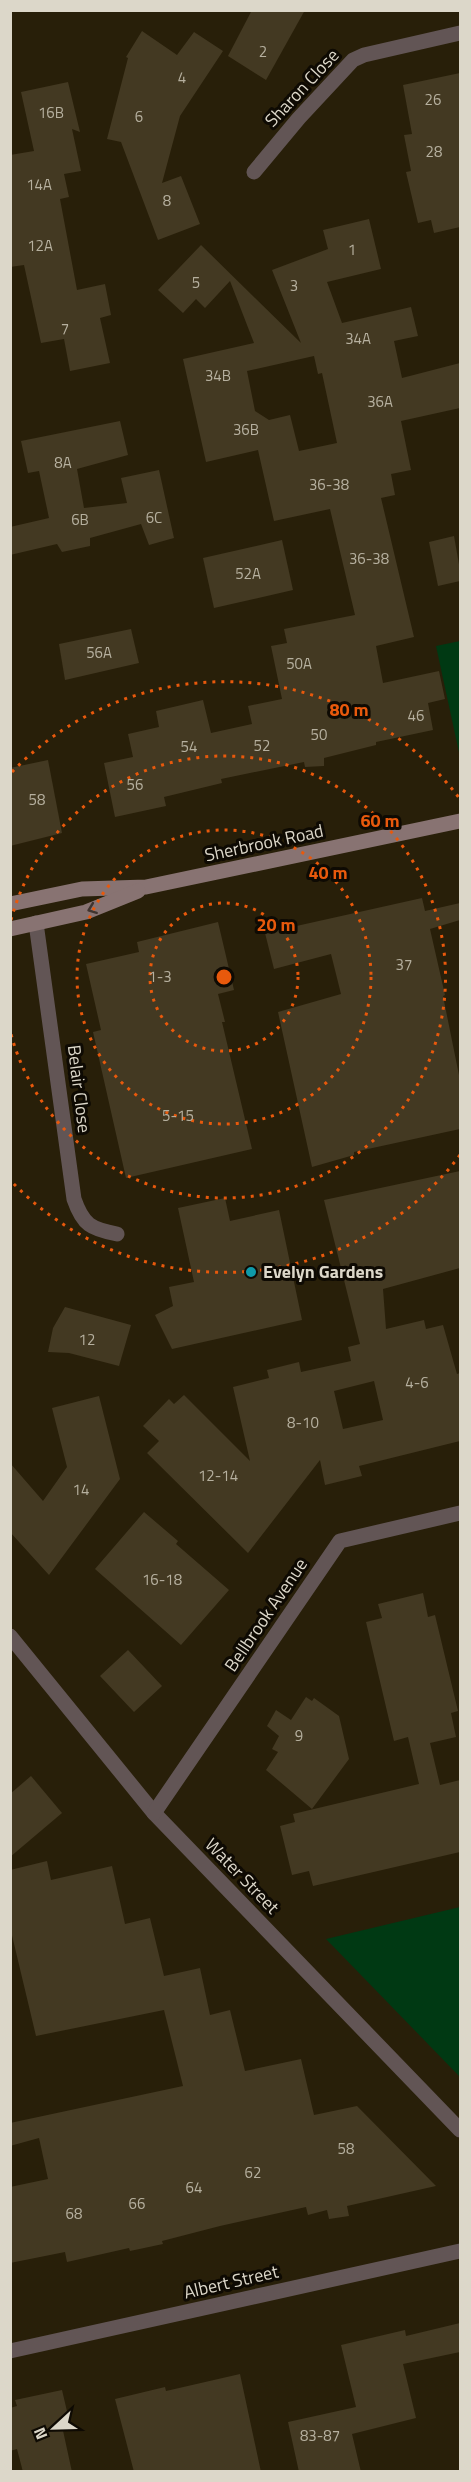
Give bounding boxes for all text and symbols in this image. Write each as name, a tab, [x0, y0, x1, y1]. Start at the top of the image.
house number: 2	[259, 40, 267, 63]
street label: Sharon Close	[258, 42, 345, 133]
house number: 4	[178, 66, 186, 89]
house number: 26	[425, 88, 441, 111]
house number: 16B	[38, 101, 64, 124]
house number: 6	[135, 105, 143, 128]
house number: 28	[426, 140, 442, 163]
house number: 14A	[26, 173, 52, 196]
house number: 8	[163, 189, 171, 212]
house number: 12A	[27, 234, 53, 257]
house number: 1	[348, 238, 356, 261]
house number: 5	[192, 271, 200, 294]
house number: 3	[290, 274, 298, 297]
house number: 7	[61, 317, 69, 340]
house number: 34A	[345, 327, 371, 350]
house number: 34B	[205, 364, 231, 387]
house number: 36A	[367, 390, 393, 413]
house number: 36B	[233, 418, 259, 441]
house number: 8A	[54, 451, 72, 474]
house number: 36-38	[309, 473, 349, 496]
house number: 6C	[146, 506, 162, 529]
house number: 6B	[71, 508, 89, 531]
house number: 36-38	[349, 547, 389, 570]
house number: 52A	[235, 562, 261, 585]
house number: 56A	[86, 641, 112, 664]
house number: 50A	[286, 652, 312, 675]
text: 80 m	[329, 696, 369, 723]
house number: 46	[408, 704, 424, 727]
house number: 50	[311, 723, 327, 746]
house number: 52	[254, 734, 270, 757]
house number: 54	[181, 735, 197, 758]
house number: 56	[127, 773, 143, 796]
house number: 58	[29, 788, 45, 811]
text: 60 m	[360, 807, 400, 834]
street label: Sherbrook Road	[202, 817, 326, 868]
text: 40 m	[308, 859, 348, 886]
one-way arrow	[87, 902, 98, 915]
text: 20 m	[256, 911, 296, 938]
house number: 37	[396, 953, 412, 976]
house number: 1-3	[148, 965, 172, 988]
centre of rings	[214, 967, 234, 987]
street label: Belair Close	[61, 1043, 98, 1134]
house number: 5-15	[162, 1104, 194, 1127]
place label: Evelyn Gardens	[263, 1258, 383, 1285]
marker: Evelyn Gardens	[244, 1265, 258, 1279]
house number: 12	[79, 1328, 95, 1351]
house number: 4-6	[405, 1371, 429, 1394]
house number: 8-10	[287, 1411, 319, 1434]
house number: 12-14	[198, 1464, 238, 1487]
house number: 14	[73, 1478, 89, 1501]
street label: Bellbrook Avenue	[218, 1552, 314, 1677]
house number: 16-18	[142, 1568, 182, 1591]
house number: 9	[295, 1724, 303, 1747]
street label: Water Street	[199, 1831, 286, 1920]
house number: 58	[338, 2137, 354, 2160]
house number: 62	[245, 2161, 261, 2184]
house number: 64	[186, 2176, 202, 2199]
house number: 66	[129, 2192, 145, 2215]
house number: 68	[66, 2202, 82, 2225]
street label: Albert Street	[181, 2257, 282, 2306]
north arrow	[24, 2398, 84, 2458]
text: N	[27, 2424, 53, 2443]
house number: 83-87	[300, 2424, 340, 2447]

